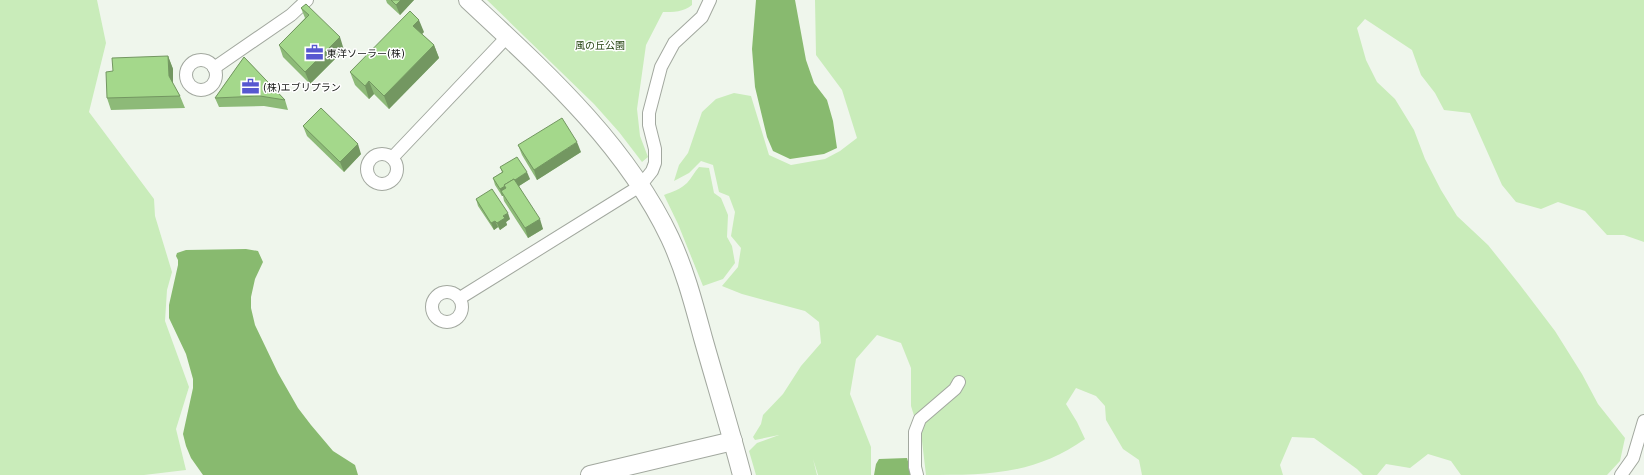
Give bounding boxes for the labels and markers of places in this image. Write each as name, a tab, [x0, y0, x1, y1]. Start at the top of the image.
office icon: 東洋ソーラー(株)	[304, 43, 324, 63]
place label: 東洋ソーラー(株)	[327, 48, 405, 59]
office icon: (株)エブリプラン	[240, 77, 260, 97]
place label: (株)エブリプラン	[263, 82, 341, 93]

